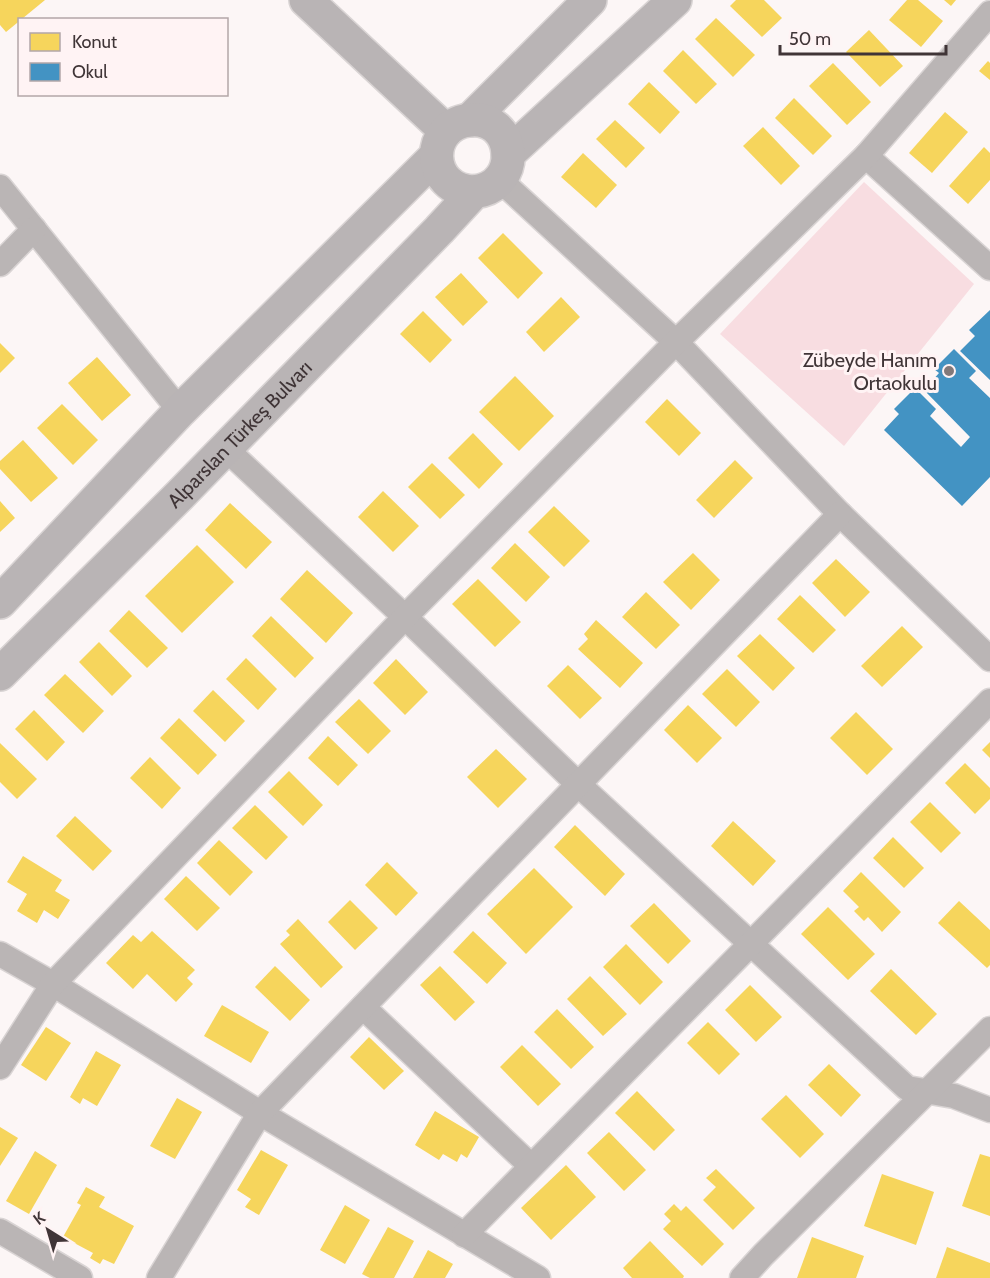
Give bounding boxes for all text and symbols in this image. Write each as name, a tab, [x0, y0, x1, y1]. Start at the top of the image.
legend	[18, 18, 228, 96]
scale bar	[780, 18, 946, 56]
text: 50 m	[789, 28, 831, 50]
text: Konut	[72, 31, 117, 53]
text: Okul	[72, 61, 108, 83]
place label: Zübeyde Hanım Ortaokulu	[803, 348, 937, 395]
street label: Alparslan Türkeş Bulvarı	[162, 355, 317, 513]
marker: Zübeyde Hanım Ortaokulu	[942, 364, 956, 378]
north arrow	[18, 1200, 78, 1260]
text: K	[30, 1208, 49, 1229]

